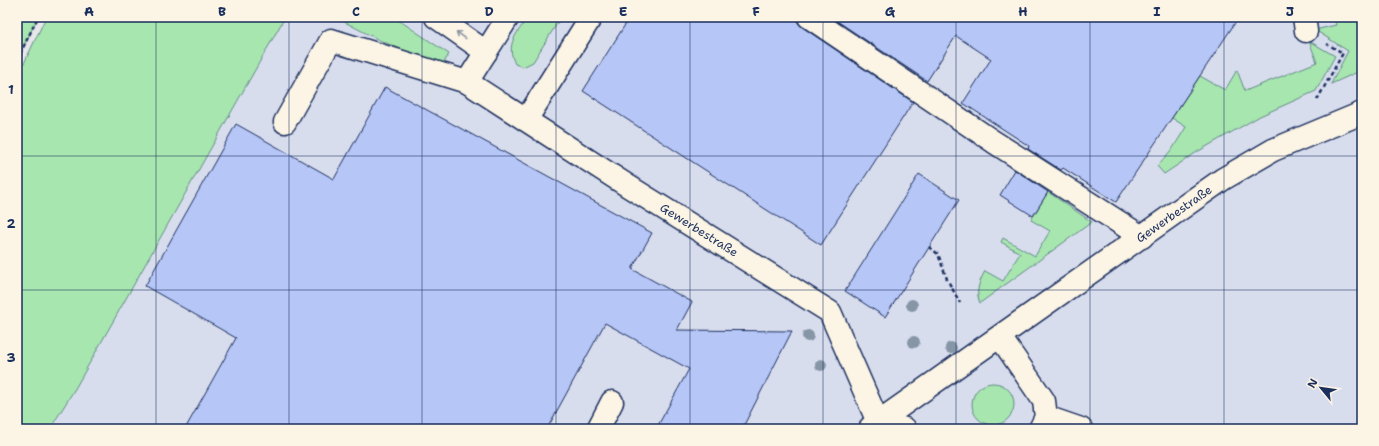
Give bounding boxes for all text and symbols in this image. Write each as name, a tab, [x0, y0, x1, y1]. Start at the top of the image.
text: A	[84, 3, 94, 20]
text: B	[218, 3, 226, 20]
text: C	[352, 3, 360, 20]
text: D	[484, 3, 494, 20]
text: E	[619, 3, 628, 20]
text: F	[752, 3, 760, 20]
text: G	[885, 3, 896, 20]
text: H	[1018, 3, 1028, 20]
text: I	[1153, 3, 1161, 20]
text: J	[1286, 3, 1294, 20]
one-way arrow	[456, 31, 467, 39]
text: 1	[8, 81, 14, 98]
street label: Gewerbestraße	[1133, 182, 1215, 246]
street label: Gewerbestraße	[657, 200, 741, 261]
text: 2	[6, 215, 16, 232]
text: 3	[6, 349, 16, 366]
north arrow	[1301, 368, 1341, 408]
text: N	[1304, 376, 1322, 391]

